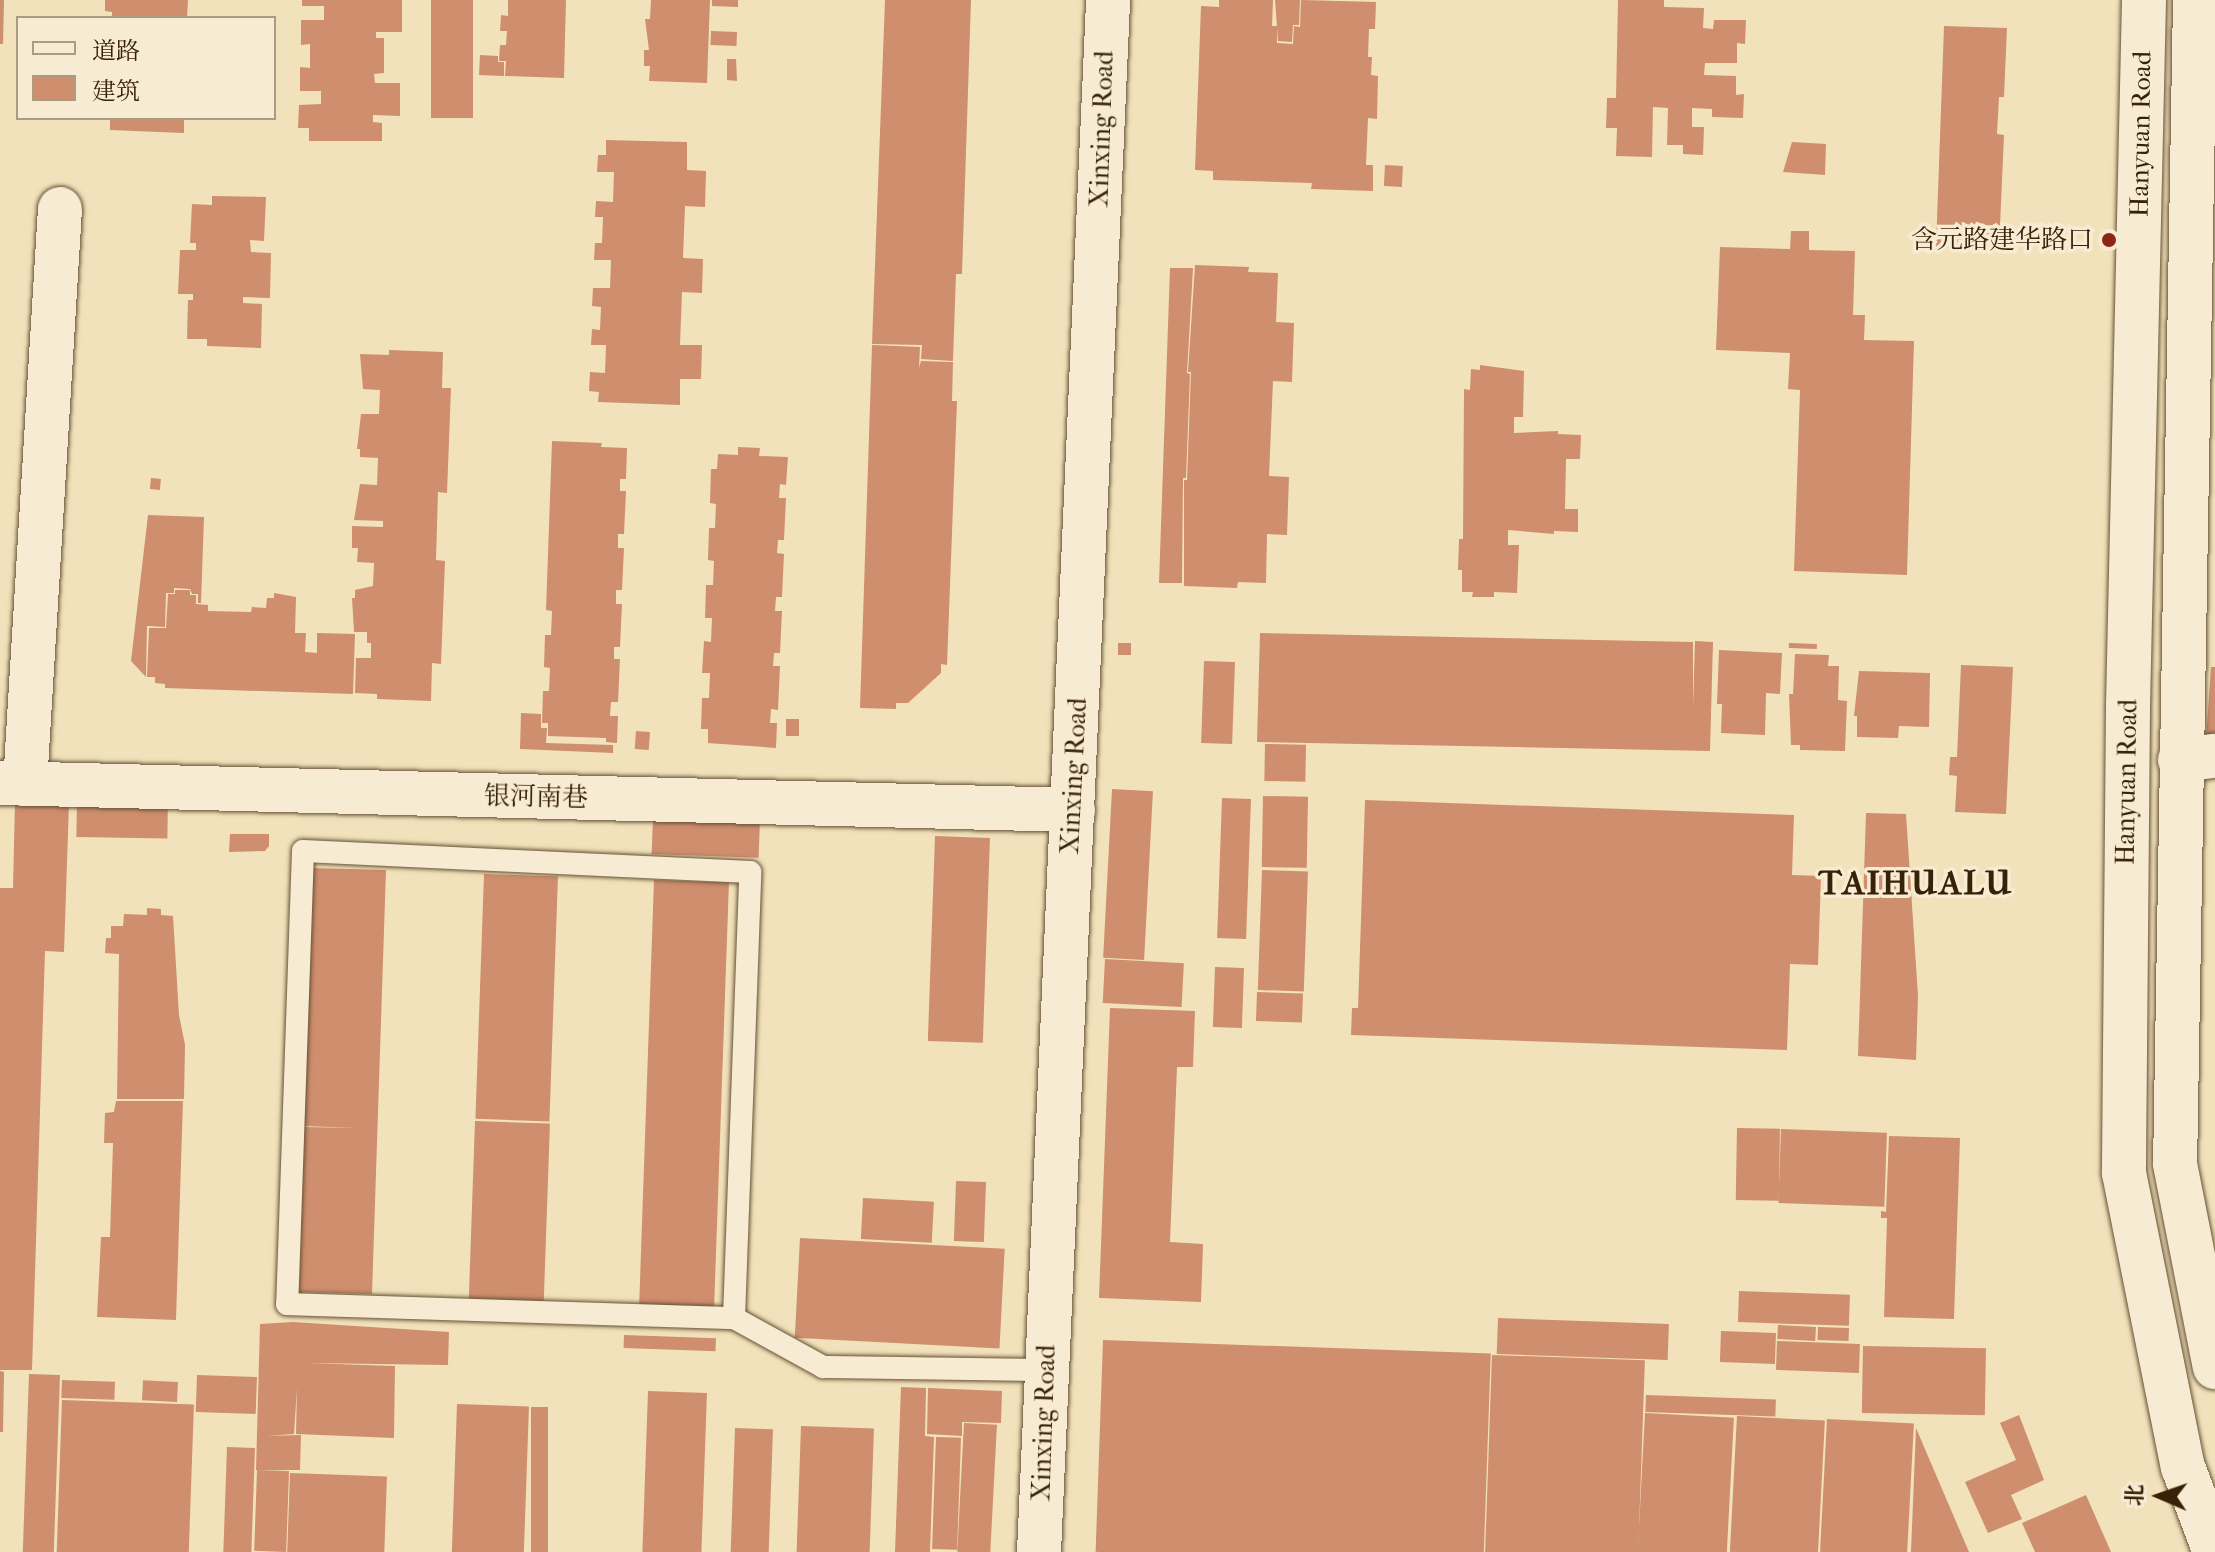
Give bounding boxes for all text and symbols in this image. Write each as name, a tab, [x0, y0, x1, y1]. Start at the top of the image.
legend	[16, 16, 276, 120]
text: 道路	[92, 37, 140, 65]
street label: Xinxing Road	[1084, 50, 1120, 208]
street label: Hanyuan Road	[2124, 51, 2158, 217]
text: 建筑	[92, 77, 140, 105]
place label: 含元路建华路口	[1911, 224, 2093, 256]
marker: 含元路建华路口	[2100, 231, 2118, 249]
street label: Xinxing Road	[1054, 697, 1094, 855]
street label: Hanyuan Road	[2110, 699, 2144, 865]
street label: 银河南巷	[484, 780, 588, 814]
district label: TAIHUALU	[1818, 864, 2014, 904]
street label: Xinxing Road	[1026, 1344, 1062, 1502]
north arrow	[2119, 1456, 2199, 1536]
text: 北	[2122, 1484, 2148, 1507]

